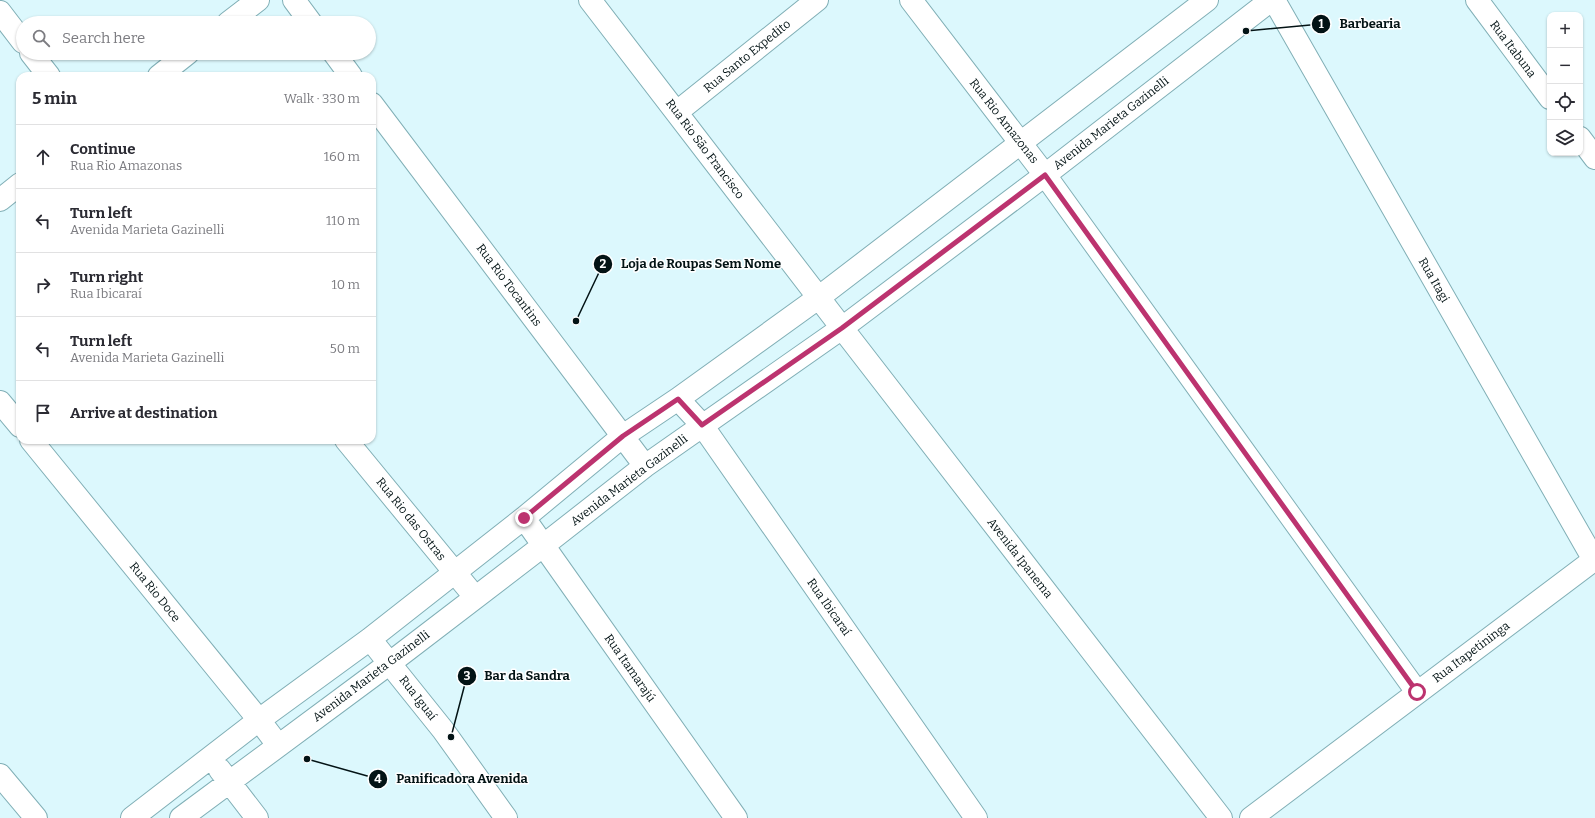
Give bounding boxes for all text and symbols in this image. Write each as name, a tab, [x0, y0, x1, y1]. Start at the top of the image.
callout: Barbearia	[1311, 11, 1408, 36]
map controls	[1547, 12, 1583, 156]
button: +	[1547, 12, 1583, 48]
search box	[16, 16, 376, 60]
text: Barbearia	[1340, 16, 1401, 31]
street label: Rua Santo Expedito	[701, 17, 793, 95]
text: 1	[1318, 17, 1324, 31]
street label: Rua Itabuna	[1487, 18, 1539, 81]
icon: search	[30, 27, 52, 49]
text: Search here	[62, 29, 145, 47]
button: −	[1547, 48, 1583, 84]
street label: Avenida Marieta Gazinelli	[1051, 73, 1172, 172]
street label: Rua Rio Amazonas	[967, 76, 1042, 166]
button: locate	[1547, 84, 1583, 120]
text: 5 min	[32, 88, 77, 109]
text: Walk · 330 m	[284, 91, 360, 106]
street label: Rua Rio São Francisco	[663, 96, 747, 202]
button: layers	[1547, 120, 1583, 156]
text: Continue	[70, 140, 136, 158]
icon: ahead	[32, 146, 54, 168]
text: 160 m	[324, 149, 360, 164]
text: Rua Rio Amazonas	[70, 158, 182, 173]
text: Turn left	[70, 204, 132, 222]
icon: left	[32, 210, 54, 232]
text: 110 m	[326, 213, 360, 228]
text: Avenida Marieta Gazinelli	[70, 222, 224, 237]
street label: Rua Rio Tocantins	[474, 241, 545, 329]
callout: Loja de Roupas Sem Nome	[593, 251, 789, 276]
street label: Rua Itagi	[1416, 255, 1453, 305]
text: Loja de Roupas Sem Nome	[621, 256, 781, 272]
text: 2	[600, 257, 607, 271]
text: Turn right	[70, 268, 143, 286]
icon: right	[32, 274, 54, 296]
text: 10 m	[331, 277, 360, 292]
text: Rua Ibicaraí	[70, 286, 142, 301]
text: Turn left	[70, 332, 132, 350]
icon: left	[32, 338, 54, 360]
text: 50 m	[330, 341, 360, 356]
text: Avenida Marieta Gazinelli	[70, 350, 224, 365]
icon: arrive	[32, 402, 54, 424]
text: Arrive at destination	[70, 404, 217, 422]
street label: Avenida Marieta Gazinelli	[568, 431, 690, 528]
street label: Rua Rio das Ostras	[373, 475, 449, 563]
route end	[515, 509, 533, 527]
street label: Avenida Ipanema	[984, 515, 1056, 601]
street label: Rua Rio Doce	[127, 559, 183, 625]
street label: Rua Ibicaraí	[804, 576, 854, 639]
street label: Rua Itapetininga	[1430, 618, 1513, 685]
street label: Avenida Marieta Gazinelli	[310, 627, 432, 724]
street label: Rua Itamarajú	[602, 632, 659, 705]
callout: Bar da Sandra	[457, 663, 578, 688]
text: Bar da Sandra	[484, 668, 570, 683]
text: 3	[464, 669, 471, 683]
street label: Rua Iguaí	[396, 673, 440, 723]
route start	[1408, 683, 1426, 701]
callout: Panificadora Avenida	[368, 766, 536, 791]
text: Panificadora Avenida	[396, 771, 528, 786]
text: 4	[374, 772, 382, 786]

